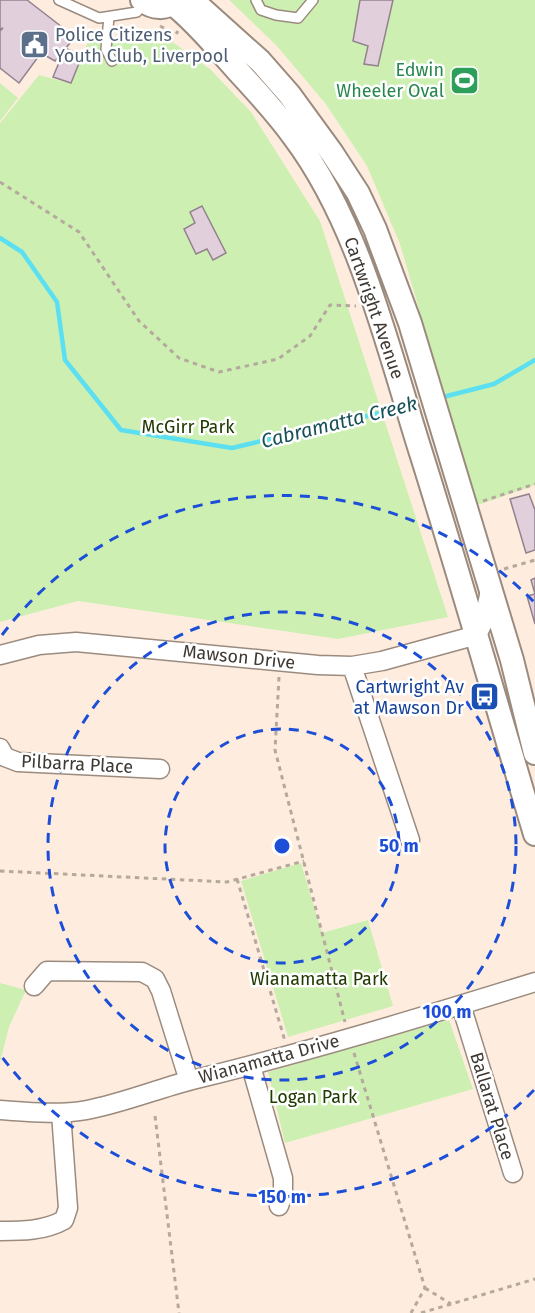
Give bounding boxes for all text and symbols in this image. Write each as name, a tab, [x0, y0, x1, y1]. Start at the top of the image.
place label: Police Citizens Youth Club, Liverpool	[55, 24, 228, 67]
public building icon: Police Citizens Youth Club, Liverpool	[18, 29, 50, 61]
place label: Edwin Wheeler Oval	[336, 59, 444, 102]
sports icon: Edwin Wheeler Oval	[449, 64, 481, 96]
street label: Cartwright Avenue	[339, 234, 409, 382]
water label: Cabramatta Creek	[258, 391, 420, 453]
park label: McGirr Park	[141, 416, 235, 438]
street label: Mawson Drive	[182, 640, 296, 674]
place label: Cartwright Av at Mawson Dr	[354, 676, 464, 719]
bus stop icon: Cartwright Av at Mawson Dr	[469, 681, 501, 713]
street label: Pilbarra Place	[20, 750, 134, 778]
text: 50 m	[379, 835, 419, 857]
centre of rings	[272, 836, 292, 856]
park label: Wianamatta Park	[250, 968, 389, 990]
text: 100 m	[423, 1001, 471, 1023]
street label: Wianamatta Drive	[196, 1030, 342, 1088]
street label: Ballarat Place	[465, 1049, 519, 1163]
park label: Logan Park	[269, 1086, 358, 1108]
text: 150 m	[258, 1186, 306, 1208]

